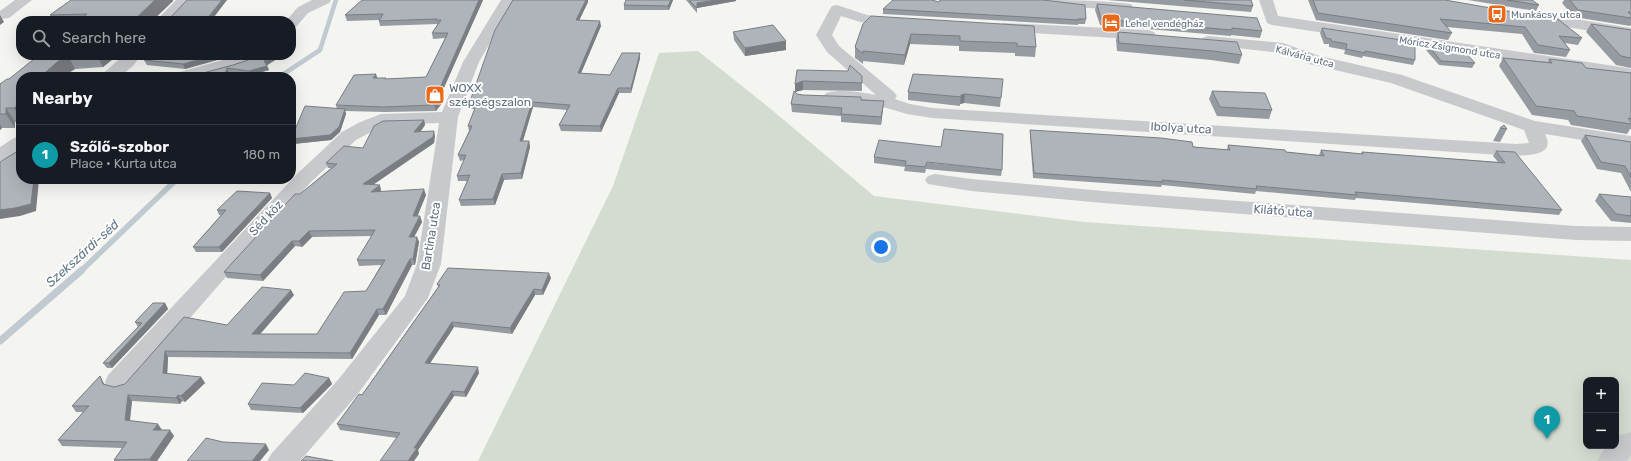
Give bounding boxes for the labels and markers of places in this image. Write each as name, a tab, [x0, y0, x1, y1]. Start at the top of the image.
bus stop icon: Munkácsy utca	[1486, 3, 1508, 25]
place label: Munkácsy utca	[1511, 9, 1581, 21]
hotel icon: Lehel vendégház	[1100, 12, 1122, 34]
place label: Lehel vendégház	[1125, 18, 1204, 30]
place label: WOXX szépségszalon	[449, 81, 531, 109]
shop icon: WOXX szépségszalon	[424, 84, 446, 106]
pin: 1	[1534, 406, 1560, 439]

